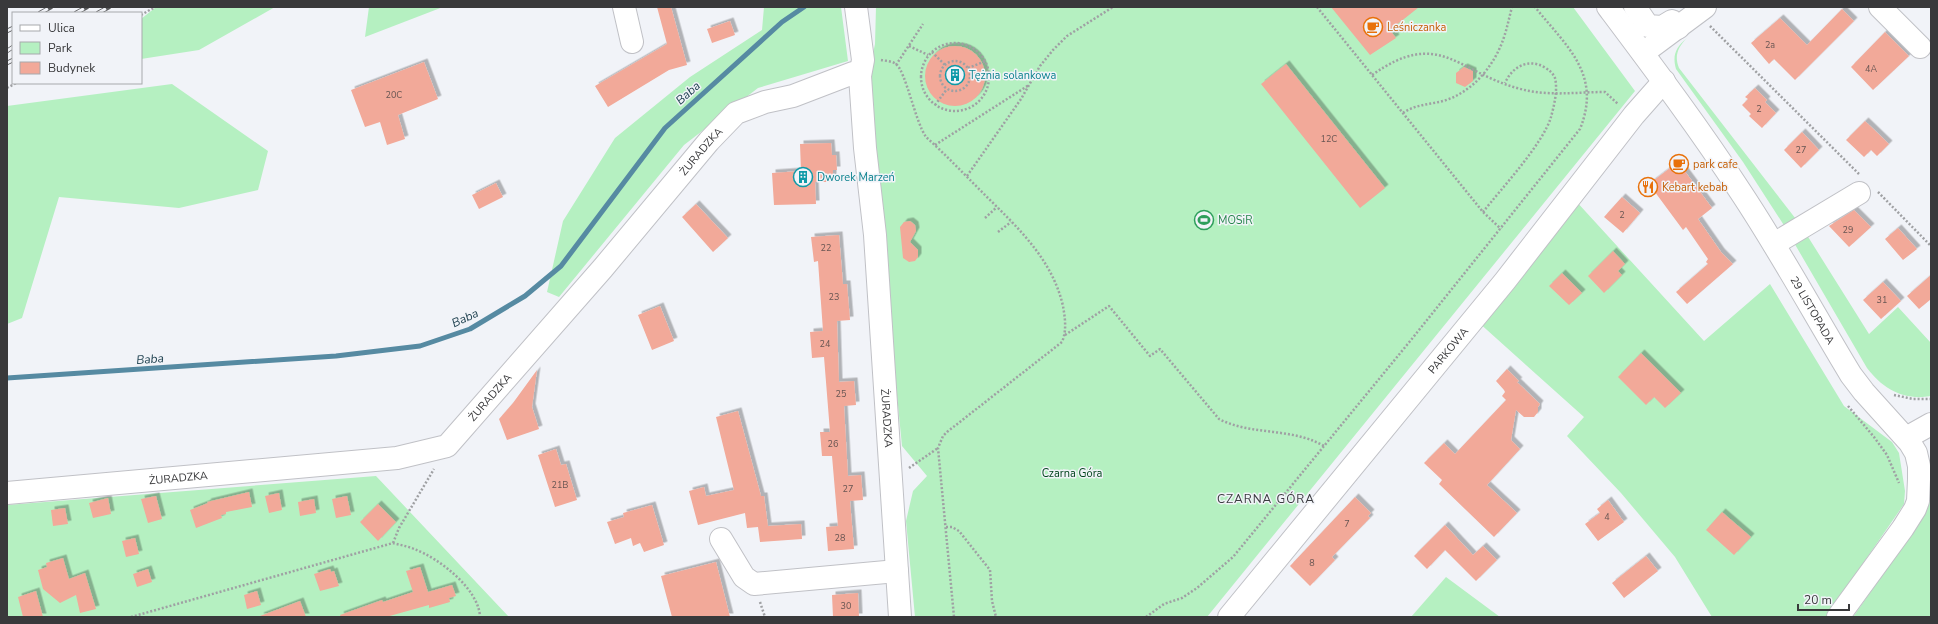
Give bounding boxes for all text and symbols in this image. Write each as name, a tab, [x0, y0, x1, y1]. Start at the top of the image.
legend	[12, 12, 142, 84]
cafe icon: Leśniczanka	[1362, 16, 1384, 38]
text: Ulica	[48, 20, 75, 36]
place label: Leśniczanka	[1387, 20, 1447, 35]
house number: 2a	[1765, 39, 1775, 51]
text: Park	[48, 40, 73, 56]
text: Budynek	[48, 60, 96, 76]
house number: 4A	[1865, 63, 1877, 75]
building icon: Tężnia solankowa	[944, 64, 966, 86]
place label: Tężnia solankowa	[969, 68, 1056, 83]
water label: Baba	[672, 78, 704, 108]
house number: 20C	[386, 89, 402, 101]
house number: 2	[1756, 103, 1762, 115]
street label: ŻURADZKA	[676, 124, 726, 179]
house number: 12C	[1321, 133, 1337, 145]
house number: 27	[1796, 144, 1806, 156]
cafe icon: park cafe	[1668, 153, 1690, 175]
place label: park cafe	[1693, 157, 1738, 172]
building icon: Dworek Marzeń	[792, 166, 814, 188]
place label: Dworek Marzeń	[817, 170, 895, 185]
restaurant icon: Kebart kebab	[1637, 176, 1659, 198]
place label: Kebart kebab	[1662, 180, 1728, 195]
sports icon: MOSiR	[1193, 209, 1215, 231]
house number: 2	[1619, 209, 1625, 221]
place label: MOSiR	[1218, 213, 1253, 228]
house number: 29	[1843, 224, 1853, 236]
house number: 22	[821, 242, 831, 254]
street label: 29 LISTOPADA	[1786, 274, 1838, 347]
house number: 23	[829, 291, 839, 303]
house number: 31	[1877, 294, 1887, 306]
water label: Baba	[449, 305, 481, 331]
street label: PARKOWA	[1425, 324, 1472, 377]
house number: 24	[820, 338, 831, 350]
water label: Baba	[136, 350, 164, 368]
street label: ŻURADZKA	[465, 370, 515, 425]
house number: 25	[836, 388, 846, 400]
street label: ŻURADZKA	[877, 388, 896, 448]
house number: 26	[828, 438, 838, 450]
park label: Czarna Góra	[1042, 466, 1103, 481]
street label: ŻURADZKA	[148, 468, 208, 488]
house number: 21B	[552, 479, 568, 491]
house number: 27	[843, 483, 853, 495]
district label: CZARNA GÓRA	[1217, 491, 1315, 507]
house number: 4	[1604, 511, 1610, 523]
house number: 7	[1344, 518, 1350, 530]
house number: 28	[835, 532, 845, 544]
house number: 8	[1309, 557, 1315, 569]
scale bar	[1798, 586, 1849, 612]
text: 20 m	[1804, 592, 1832, 608]
house number: 30	[841, 600, 851, 612]

